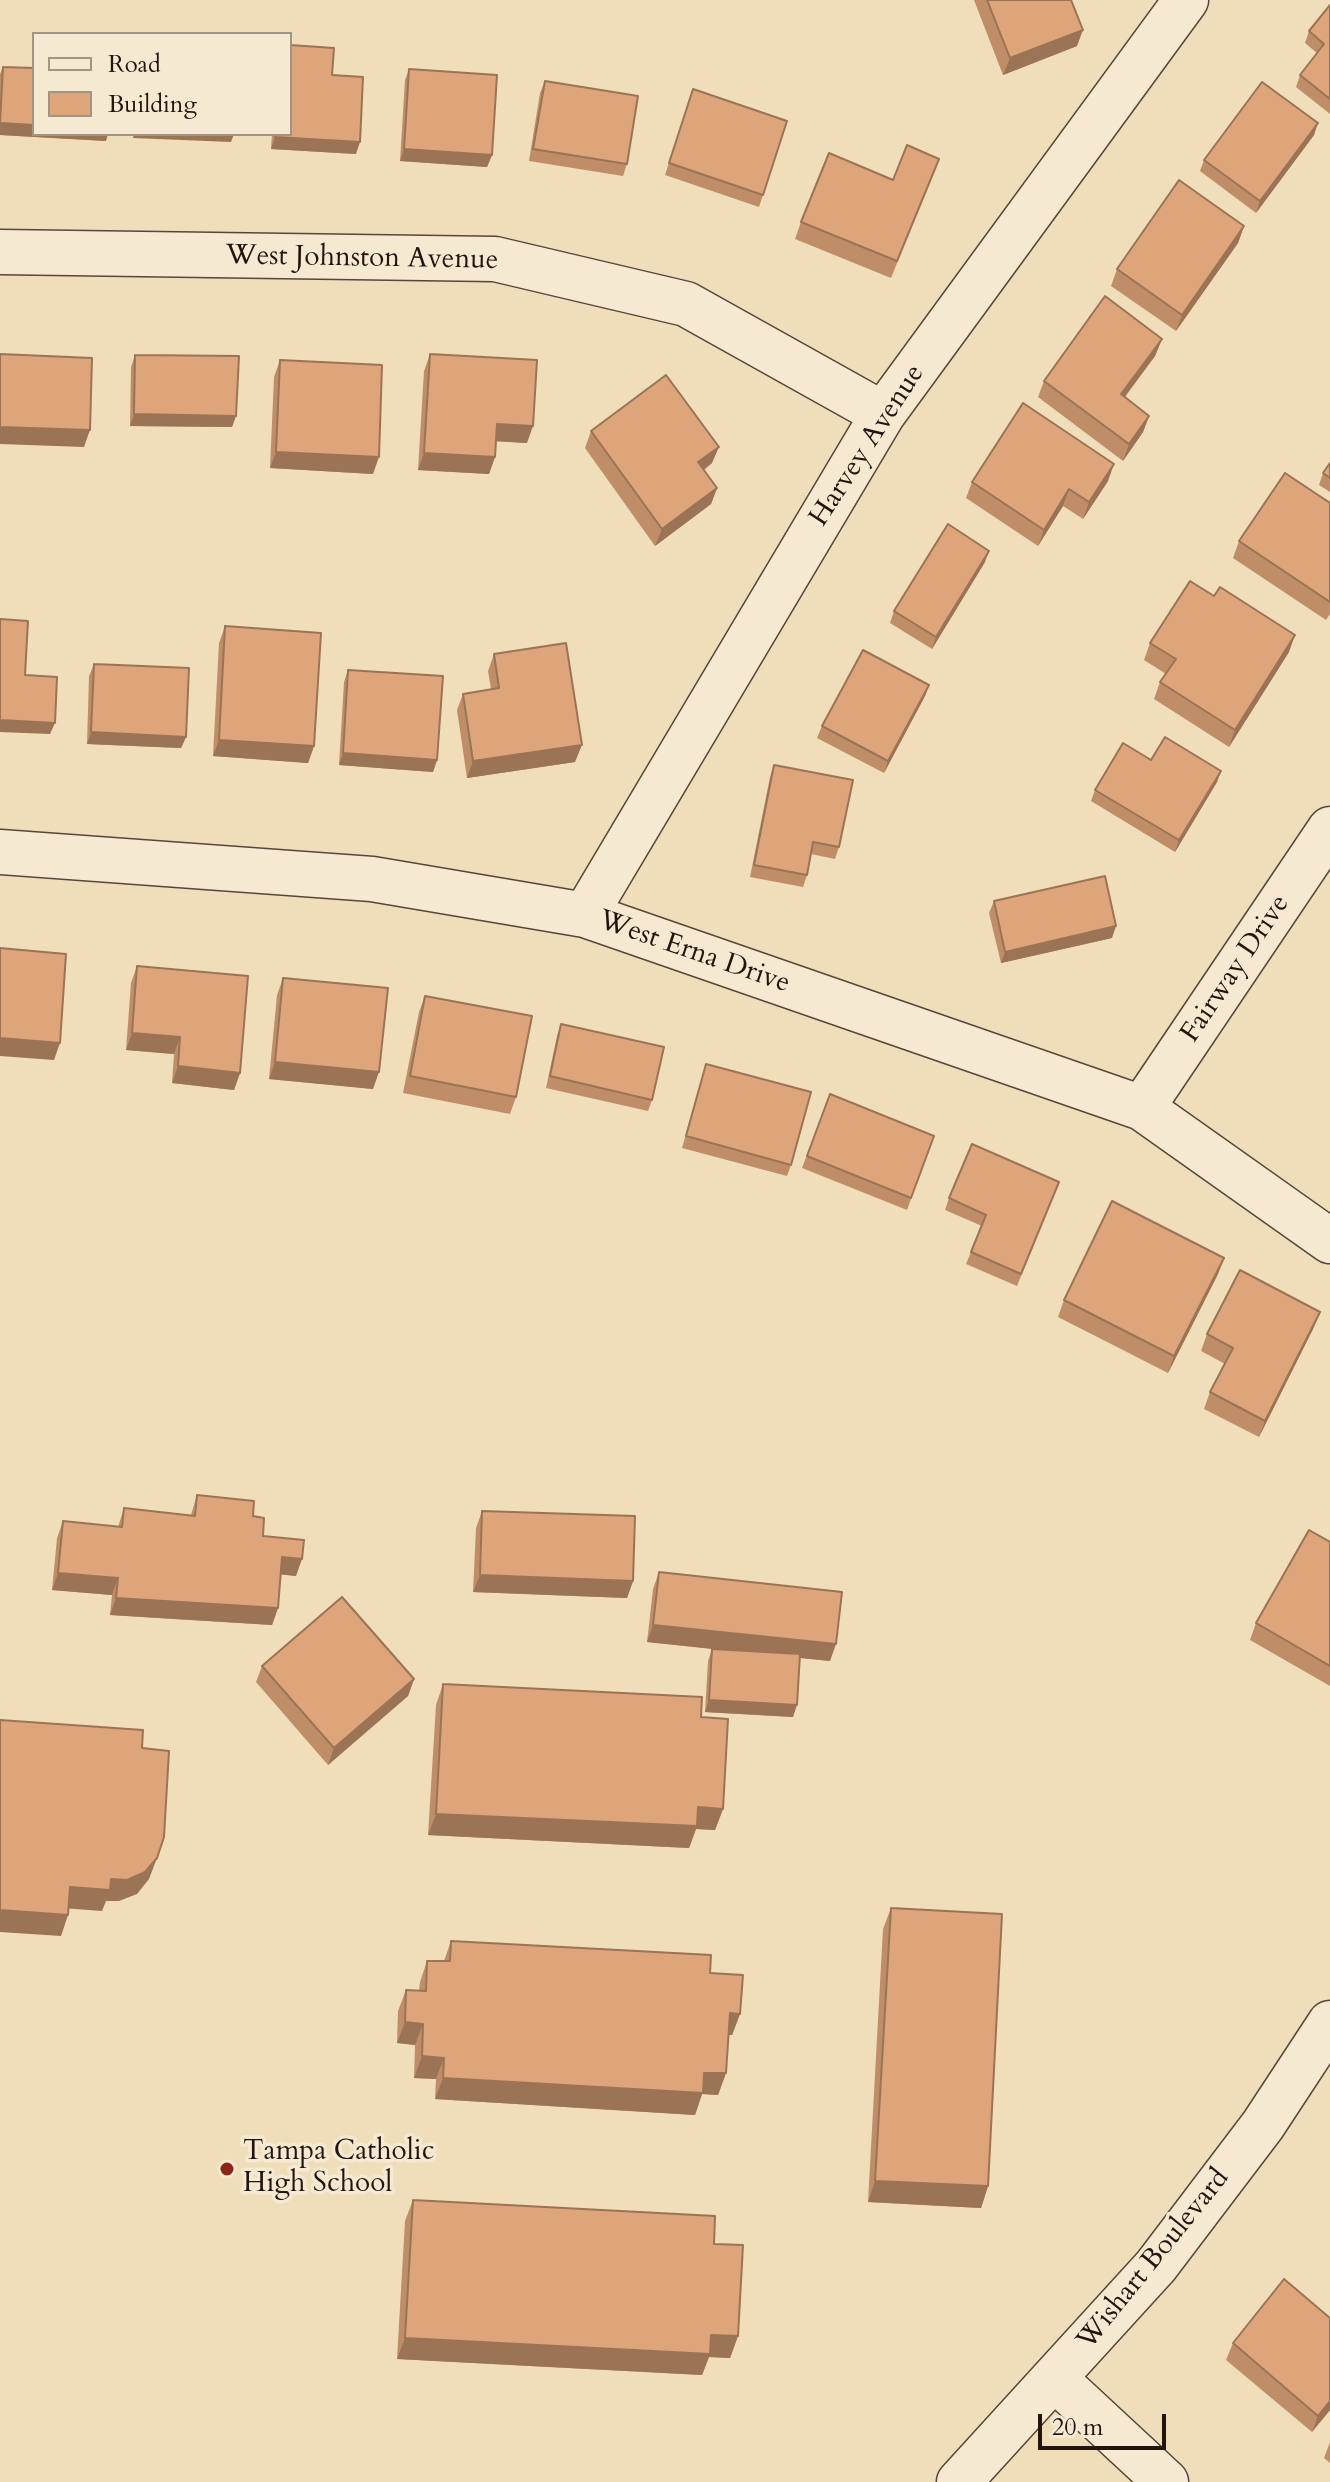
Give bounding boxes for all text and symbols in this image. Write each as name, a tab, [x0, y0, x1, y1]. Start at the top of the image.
legend	[32, 32, 292, 136]
text: Road	[108, 48, 161, 81]
text: Building	[108, 88, 197, 121]
street label: West Johnston Avenue	[225, 240, 499, 278]
street label: Harvey Avenue	[803, 359, 933, 533]
street label: Fairway Drive	[1174, 889, 1298, 1049]
street label: West Erna Drive	[594, 905, 794, 1001]
place label: Tampa Catholic High School	[243, 2136, 434, 2202]
marker: Tampa Catholic High School	[218, 2160, 236, 2178]
street label: Wishart Boulevard	[1071, 2163, 1237, 2357]
scale bar	[1042, 2398, 1170, 2448]
text: 20 m	[1052, 2411, 1103, 2444]

